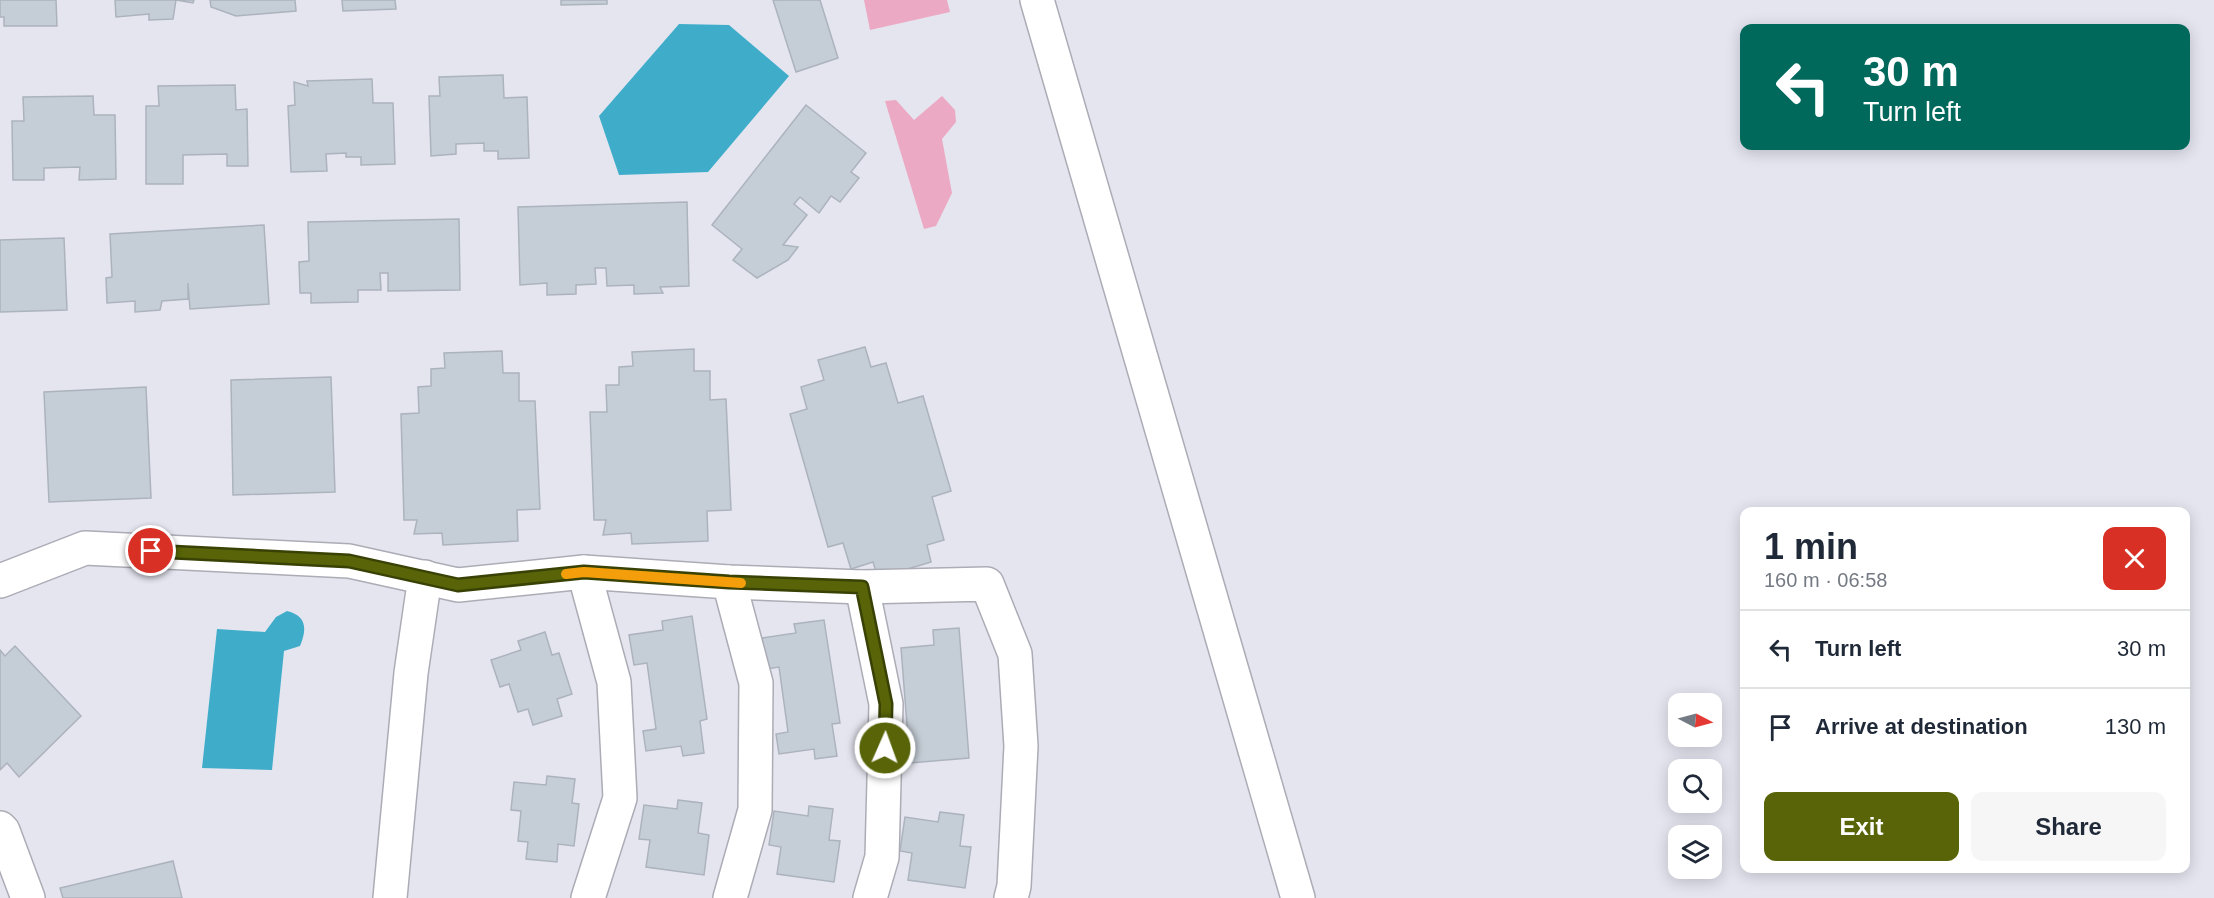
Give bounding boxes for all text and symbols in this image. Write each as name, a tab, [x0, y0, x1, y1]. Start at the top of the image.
icon: left	[1764, 48, 1842, 126]
text: 30 m	[1863, 48, 1959, 95]
text: Turn left	[1863, 97, 1961, 127]
pin	[125, 525, 176, 576]
text: 1 min	[1764, 526, 1858, 567]
button: close	[2103, 527, 2166, 590]
icon: arrive	[134, 534, 167, 567]
text: 160 m · 06:58	[1764, 569, 1887, 591]
icon: left	[1764, 633, 1797, 666]
text: Turn left	[1815, 636, 1901, 661]
text: 30 m	[2117, 636, 2166, 661]
north arrow	[1668, 693, 1722, 747]
map controls	[1668, 693, 1722, 879]
icon: arrive	[1764, 711, 1797, 744]
text: Arrive at destination	[1815, 714, 2028, 739]
text: 130 m	[2105, 714, 2166, 739]
position arrow	[853, 716, 917, 780]
button: search	[1668, 759, 1722, 813]
button: Exit	[1764, 792, 1959, 861]
button: Share	[1971, 792, 2166, 861]
button: layers	[1668, 825, 1722, 879]

